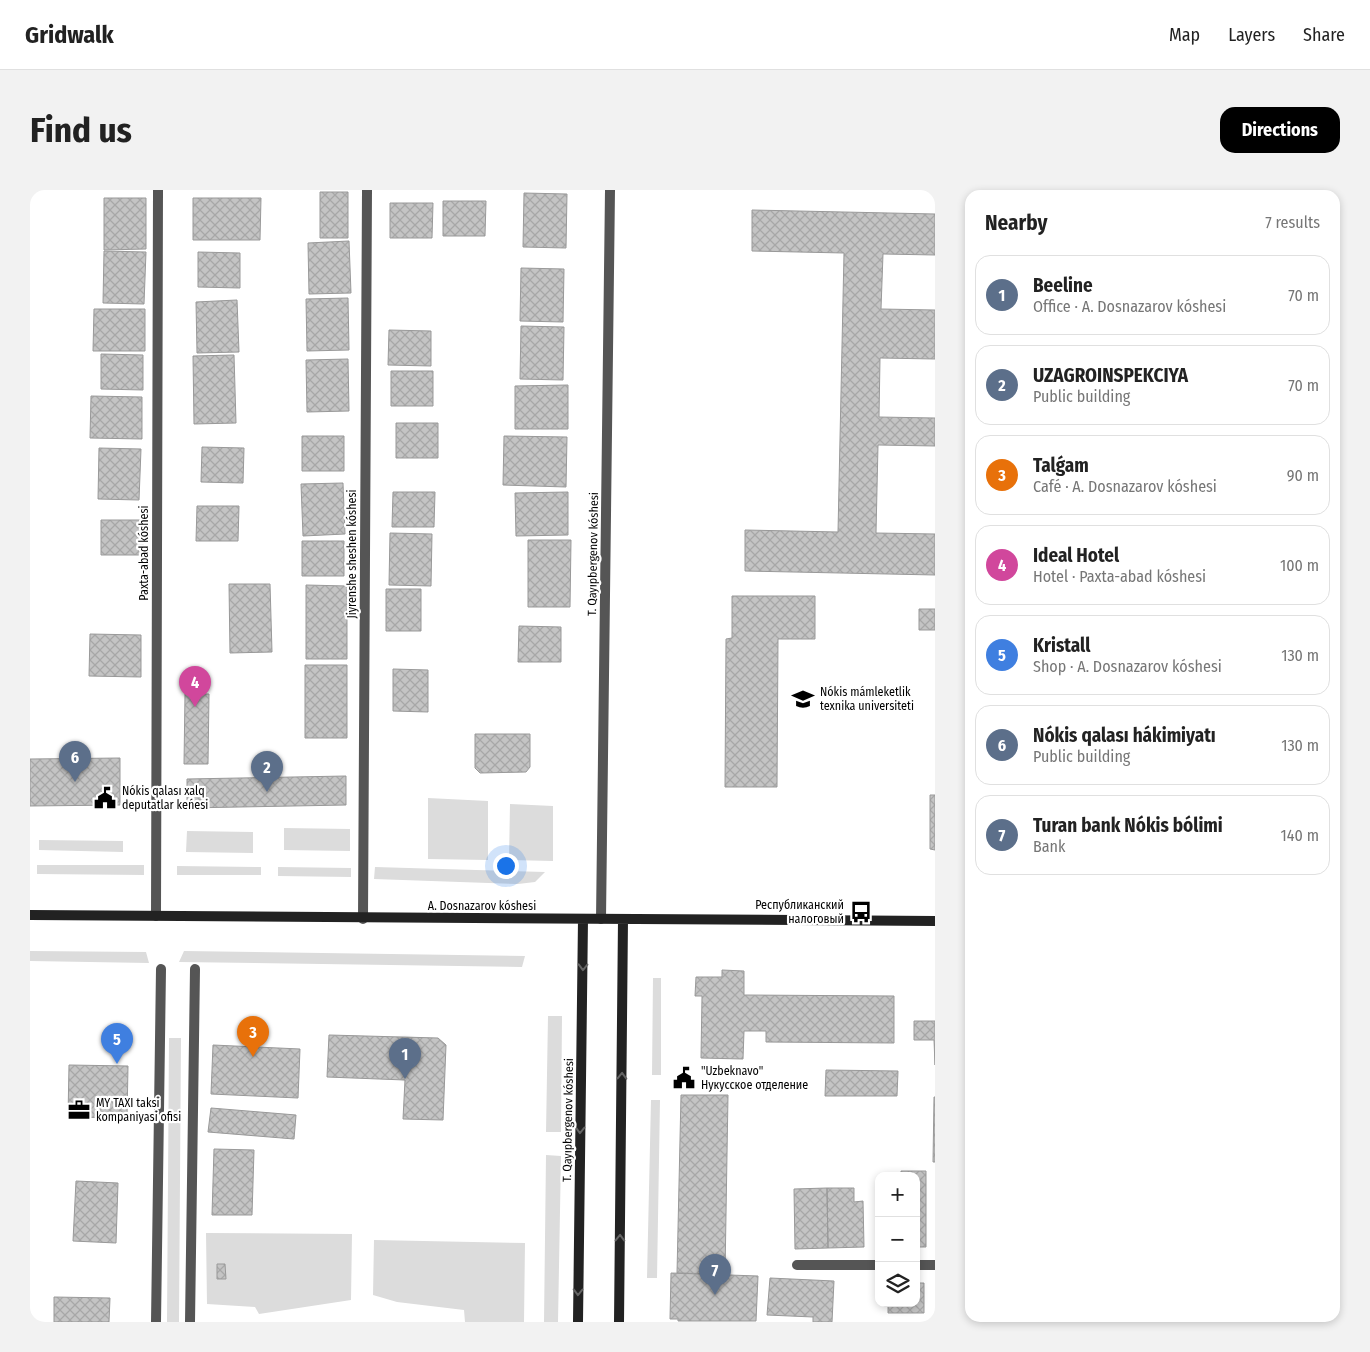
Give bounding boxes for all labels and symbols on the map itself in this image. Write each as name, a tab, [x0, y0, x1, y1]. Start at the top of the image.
street label: Jiyrenshe sheshen kóshesi	[345, 489, 359, 619]
street label: T. Qayıpbergenov kóshesi	[585, 492, 601, 616]
street label: Paxta-abad kóshesi	[137, 505, 151, 601]
pin: 4	[179, 666, 211, 707]
place label: Nókis mámleketlik texnika universiteti	[820, 685, 914, 713]
school or university icon: Nókis mámleketlik texnika universiteti	[790, 686, 816, 712]
pin: 6	[59, 741, 91, 782]
pin: 2	[251, 751, 283, 792]
place label: Nókis qalası xalq deputatlar keńesi	[122, 784, 208, 812]
public building icon: Nókis qalası xalq deputatlar keńesi	[92, 785, 118, 811]
your location	[493, 853, 519, 879]
place label: Республиканский налоговый	[755, 898, 844, 926]
street label: A. Dosnazarov kóshesi	[428, 899, 536, 913]
bus stop icon: Республиканский налоговый	[848, 899, 874, 925]
one-way arrow	[577, 964, 588, 972]
pin: 3	[237, 1016, 269, 1057]
pin: 5	[101, 1023, 133, 1064]
pin: 1	[389, 1038, 421, 1079]
street label: T. Qayıpbergenov kóshesi	[560, 1058, 576, 1182]
place label: "Uzbeknavo" Нукусское отделение	[701, 1064, 808, 1092]
public building icon: "Uzbeknavo" Нукусское отделение	[671, 1065, 697, 1091]
one-way arrow	[617, 1072, 627, 1080]
place label: MY TAXI taksi kompaniyasi ofisi	[96, 1096, 181, 1124]
office icon: MY TAXI taksi kompaniyasi ofisi	[66, 1097, 92, 1123]
one-way arrow	[575, 1126, 586, 1134]
one-way arrow	[615, 1234, 625, 1242]
pin: 7	[699, 1254, 731, 1295]
one-way arrow	[573, 1289, 583, 1297]

